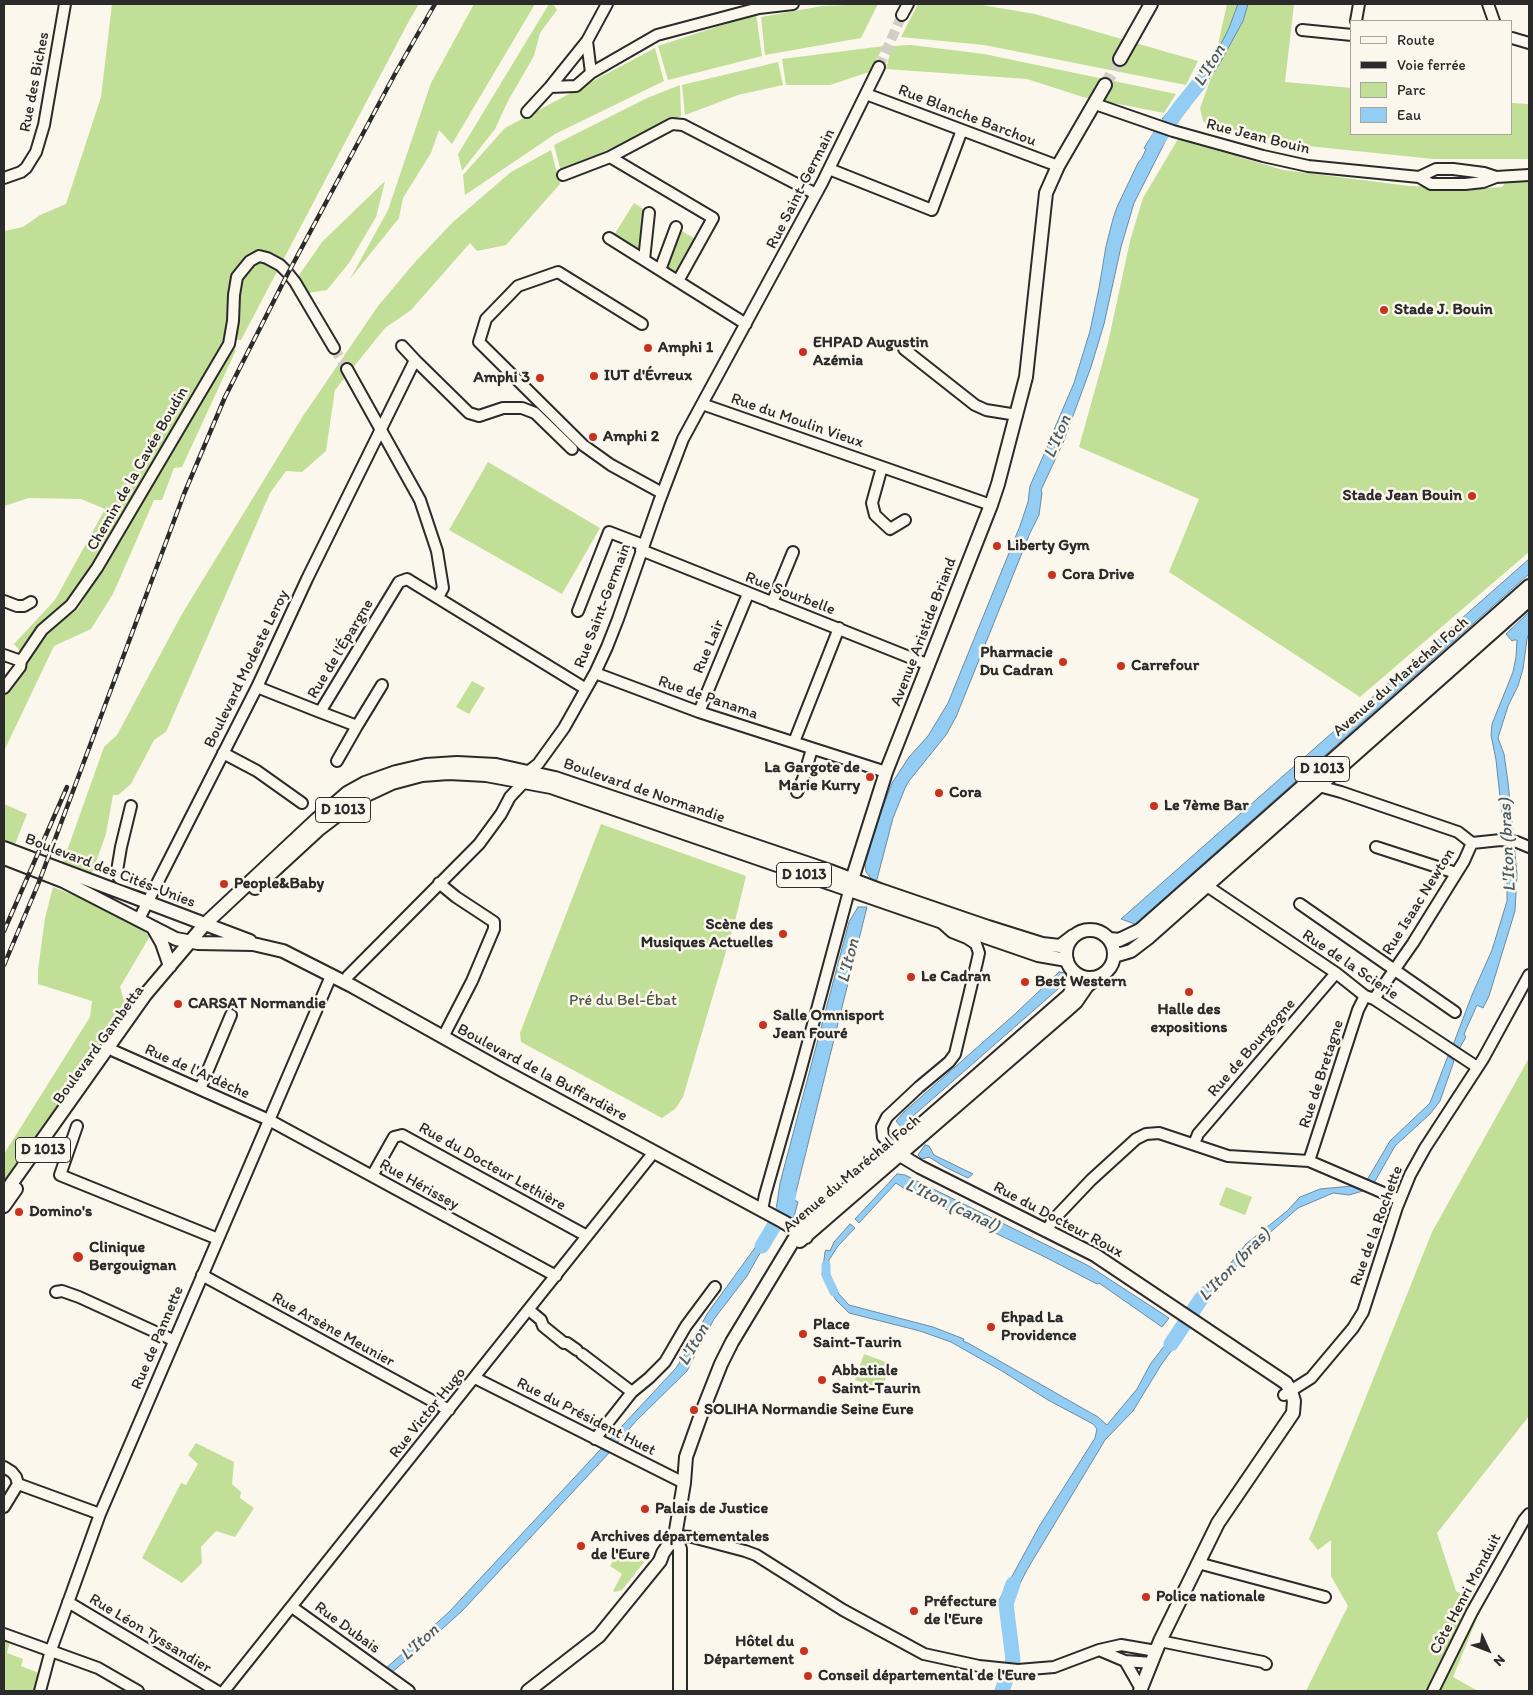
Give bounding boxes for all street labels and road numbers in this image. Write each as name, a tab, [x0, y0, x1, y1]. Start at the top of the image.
street label: Rue des Biches	[16, 30, 54, 134]
street label: Rue Blanche Barchou	[895, 81, 1039, 151]
street label: Rue Jean Bouin	[1204, 115, 1312, 159]
street label: Rue Saint-Germain	[762, 126, 840, 252]
street label: Chemin de la Cavée Boudin	[83, 384, 193, 554]
street label: Rue du Moulin Vieux	[728, 389, 866, 453]
street label: Rue Saint-Germain	[570, 541, 636, 671]
street label: Avenue Aristide Briand	[887, 555, 961, 709]
street label: Rue Sourbelle	[742, 568, 838, 620]
street label: Boulevard Modeste Leroy	[200, 587, 294, 751]
street label: Rue de l'Épargne	[304, 596, 378, 702]
street label: Avenue du Maréchal Foch	[1329, 613, 1473, 741]
street label: Rue Lair	[689, 617, 729, 677]
street label: Rue de Panama	[655, 672, 761, 724]
street label: Boulevard de Normandie	[561, 754, 727, 828]
road number: D 1013	[1294, 756, 1350, 782]
road number: D 1013	[316, 798, 370, 822]
street label: Boulevard des Cités-Unies	[22, 830, 198, 912]
street label: Rue Isaac Newton	[1378, 845, 1460, 959]
road number: D 1013	[776, 862, 832, 888]
street label: Rue de la Scierie	[1298, 926, 1402, 1004]
street label: Boulevard Gambetta	[49, 982, 149, 1108]
street label: Rue de Bourgogne	[1204, 995, 1300, 1101]
street label: Rue de Bretagne	[1295, 1017, 1349, 1131]
street label: Boulevard de la Buffardière	[454, 1020, 630, 1126]
street label: Rue de l'Ardèche	[141, 1040, 253, 1104]
street label: Avenue du Maréchal Foch	[780, 1111, 924, 1237]
street label: Rue du Docteur Lethière	[415, 1119, 569, 1215]
road number: D 1013	[15, 1138, 70, 1162]
street label: Rue Hérissey	[376, 1155, 462, 1215]
street label: Rue de la Rochette	[1346, 1163, 1408, 1289]
street label: Rue du Docteur Roux	[990, 1178, 1126, 1262]
street label: Rue de Pannette	[127, 1283, 189, 1393]
street label: Rue Arsène Meunier	[268, 1288, 398, 1372]
street label: Rue Victor Hugo	[386, 1364, 470, 1462]
street label: Rue du Président Huet	[513, 1374, 659, 1460]
street label: Côte Henri Monduit	[1426, 1530, 1506, 1658]
street label: Rue Léon Tyssandier	[85, 1590, 215, 1678]
street label: Rue Dubais	[310, 1598, 384, 1658]

